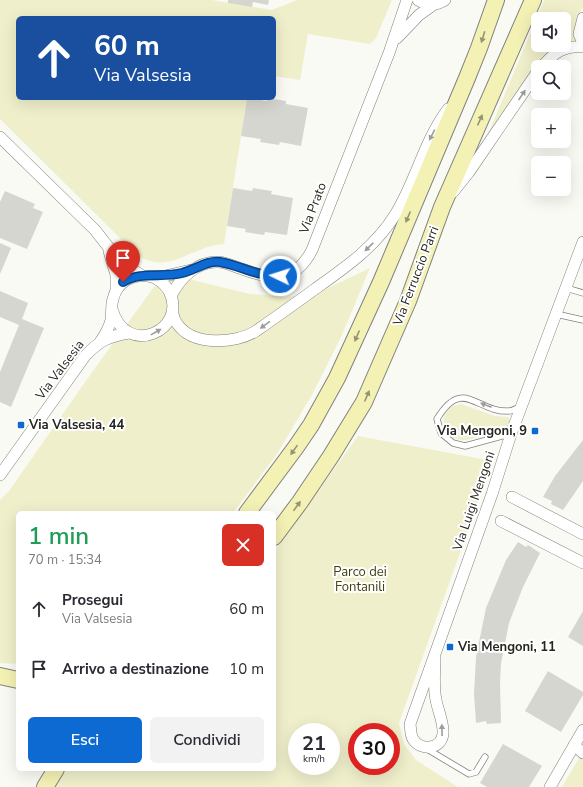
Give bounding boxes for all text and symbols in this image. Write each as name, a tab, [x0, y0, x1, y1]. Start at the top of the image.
map controls	[531, 12, 571, 196]
button: sound	[531, 12, 571, 52]
text: 60 m	[94, 27, 160, 65]
one-way arrow	[480, 31, 486, 43]
icon: ahead	[28, 32, 80, 84]
button: search	[531, 60, 571, 100]
text: Via Valsesia	[94, 63, 192, 87]
one-way arrow	[518, 90, 526, 101]
button: +	[531, 108, 571, 148]
one-way arrow	[477, 114, 483, 125]
one-way arrow	[429, 129, 435, 141]
button: −	[531, 156, 571, 196]
street label: Via Prato	[295, 180, 331, 237]
one-way arrow	[405, 211, 411, 223]
street label: Via Ferruccio Parri	[388, 224, 443, 329]
pin	[106, 241, 140, 282]
one-way arrow	[364, 242, 374, 252]
icon: arrive	[112, 247, 134, 269]
position arrow	[259, 255, 301, 297]
one-way arrow	[260, 321, 270, 329]
one-way arrow	[150, 328, 162, 335]
one-way arrow	[354, 331, 360, 342]
street label: Via Valsesia	[31, 336, 88, 404]
one-way arrow	[363, 390, 370, 402]
one-way arrow	[479, 402, 491, 408]
place label: Via Valsesia, 44	[28, 416, 125, 434]
marker: Via Valsesia, 44	[16, 420, 26, 430]
place label: Via Mengoni, 9	[436, 422, 527, 440]
marker: Via Mengoni, 9	[530, 426, 540, 436]
one-way arrow	[290, 445, 298, 455]
street label: Via Luigi Mengoni	[448, 449, 499, 554]
one-way arrow	[293, 500, 301, 511]
text: 1 min	[28, 520, 89, 552]
button: close	[222, 524, 264, 566]
text: 70 m · 15:34	[28, 551, 102, 569]
park label: Parco dei Fontanili	[333, 563, 387, 596]
text: Prosegui	[62, 590, 123, 610]
icon: ahead	[28, 598, 50, 620]
text: 60 m	[229, 599, 264, 619]
text: Via Valsesia	[62, 610, 132, 628]
place label: Via Mengoni, 11	[457, 638, 556, 656]
marker: Via Mengoni, 11	[445, 642, 455, 652]
icon: arrive	[28, 658, 50, 680]
text: Arrivo a destinazione	[62, 659, 209, 679]
text: 10 m	[229, 659, 264, 679]
button: Esci	[28, 717, 142, 763]
button: Condividi	[150, 717, 264, 763]
speed limit sign: 30	[348, 723, 400, 775]
one-way arrow	[439, 724, 445, 737]
text: 21	[302, 730, 326, 757]
text: km/h	[303, 752, 325, 766]

